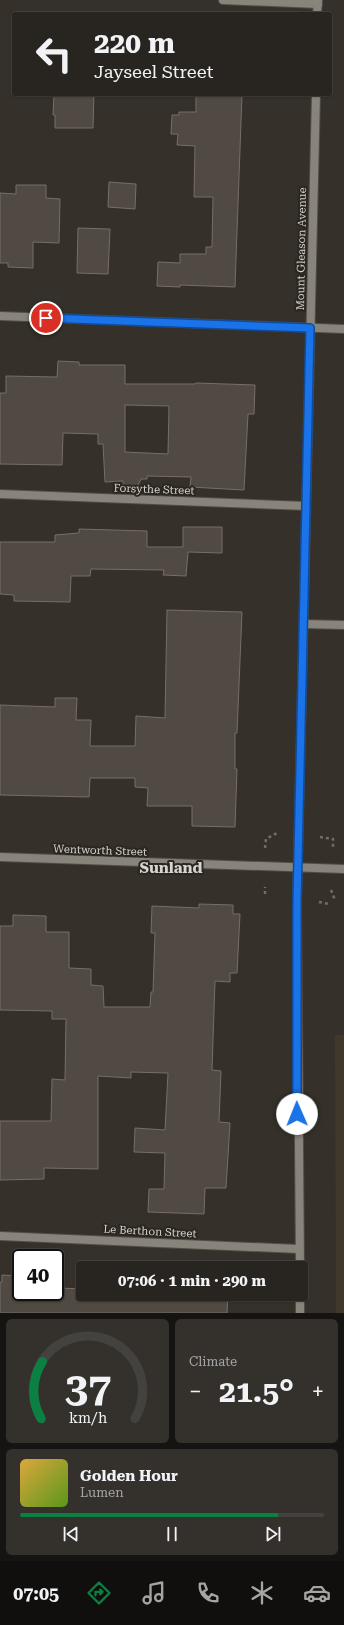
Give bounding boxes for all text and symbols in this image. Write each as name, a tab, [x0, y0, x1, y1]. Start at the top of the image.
text: 220 m	[94, 27, 175, 60]
icon: left	[28, 28, 80, 80]
text: Jayseel Street	[94, 61, 213, 82]
street label: Mount Gleason Avenue	[294, 187, 309, 311]
pin	[29, 301, 63, 335]
icon: arrive	[35, 307, 57, 329]
street label: Forsythe Street	[113, 482, 195, 497]
street label: Wentworth Street	[53, 842, 147, 859]
district label: Sunland	[139, 859, 203, 877]
position arrow	[276, 1093, 318, 1135]
street label: Le Berthon Street	[103, 1223, 197, 1240]
speed limit sign: 40	[12, 1249, 64, 1301]
text: 07:06 · 1 min · 290 m	[118, 1272, 266, 1290]
text: Climate	[189, 1354, 237, 1369]
text: 37	[64, 1363, 111, 1412]
text: 21.5°	[219, 1374, 294, 1409]
text: −	[189, 1379, 201, 1404]
text: +	[312, 1379, 324, 1404]
text: km/h	[68, 1410, 107, 1426]
text: Golden Hour	[80, 1467, 178, 1485]
text: Lumen	[80, 1485, 124, 1500]
icon: previous	[60, 1523, 82, 1545]
icon: pause	[161, 1523, 183, 1545]
icon: next	[262, 1523, 284, 1545]
icon: directions	[85, 1579, 113, 1607]
icon: music	[140, 1579, 168, 1607]
icon: phone	[194, 1579, 222, 1607]
icon: climate	[248, 1579, 276, 1607]
icon: car	[303, 1579, 331, 1607]
text: 07:05	[13, 1583, 59, 1604]

